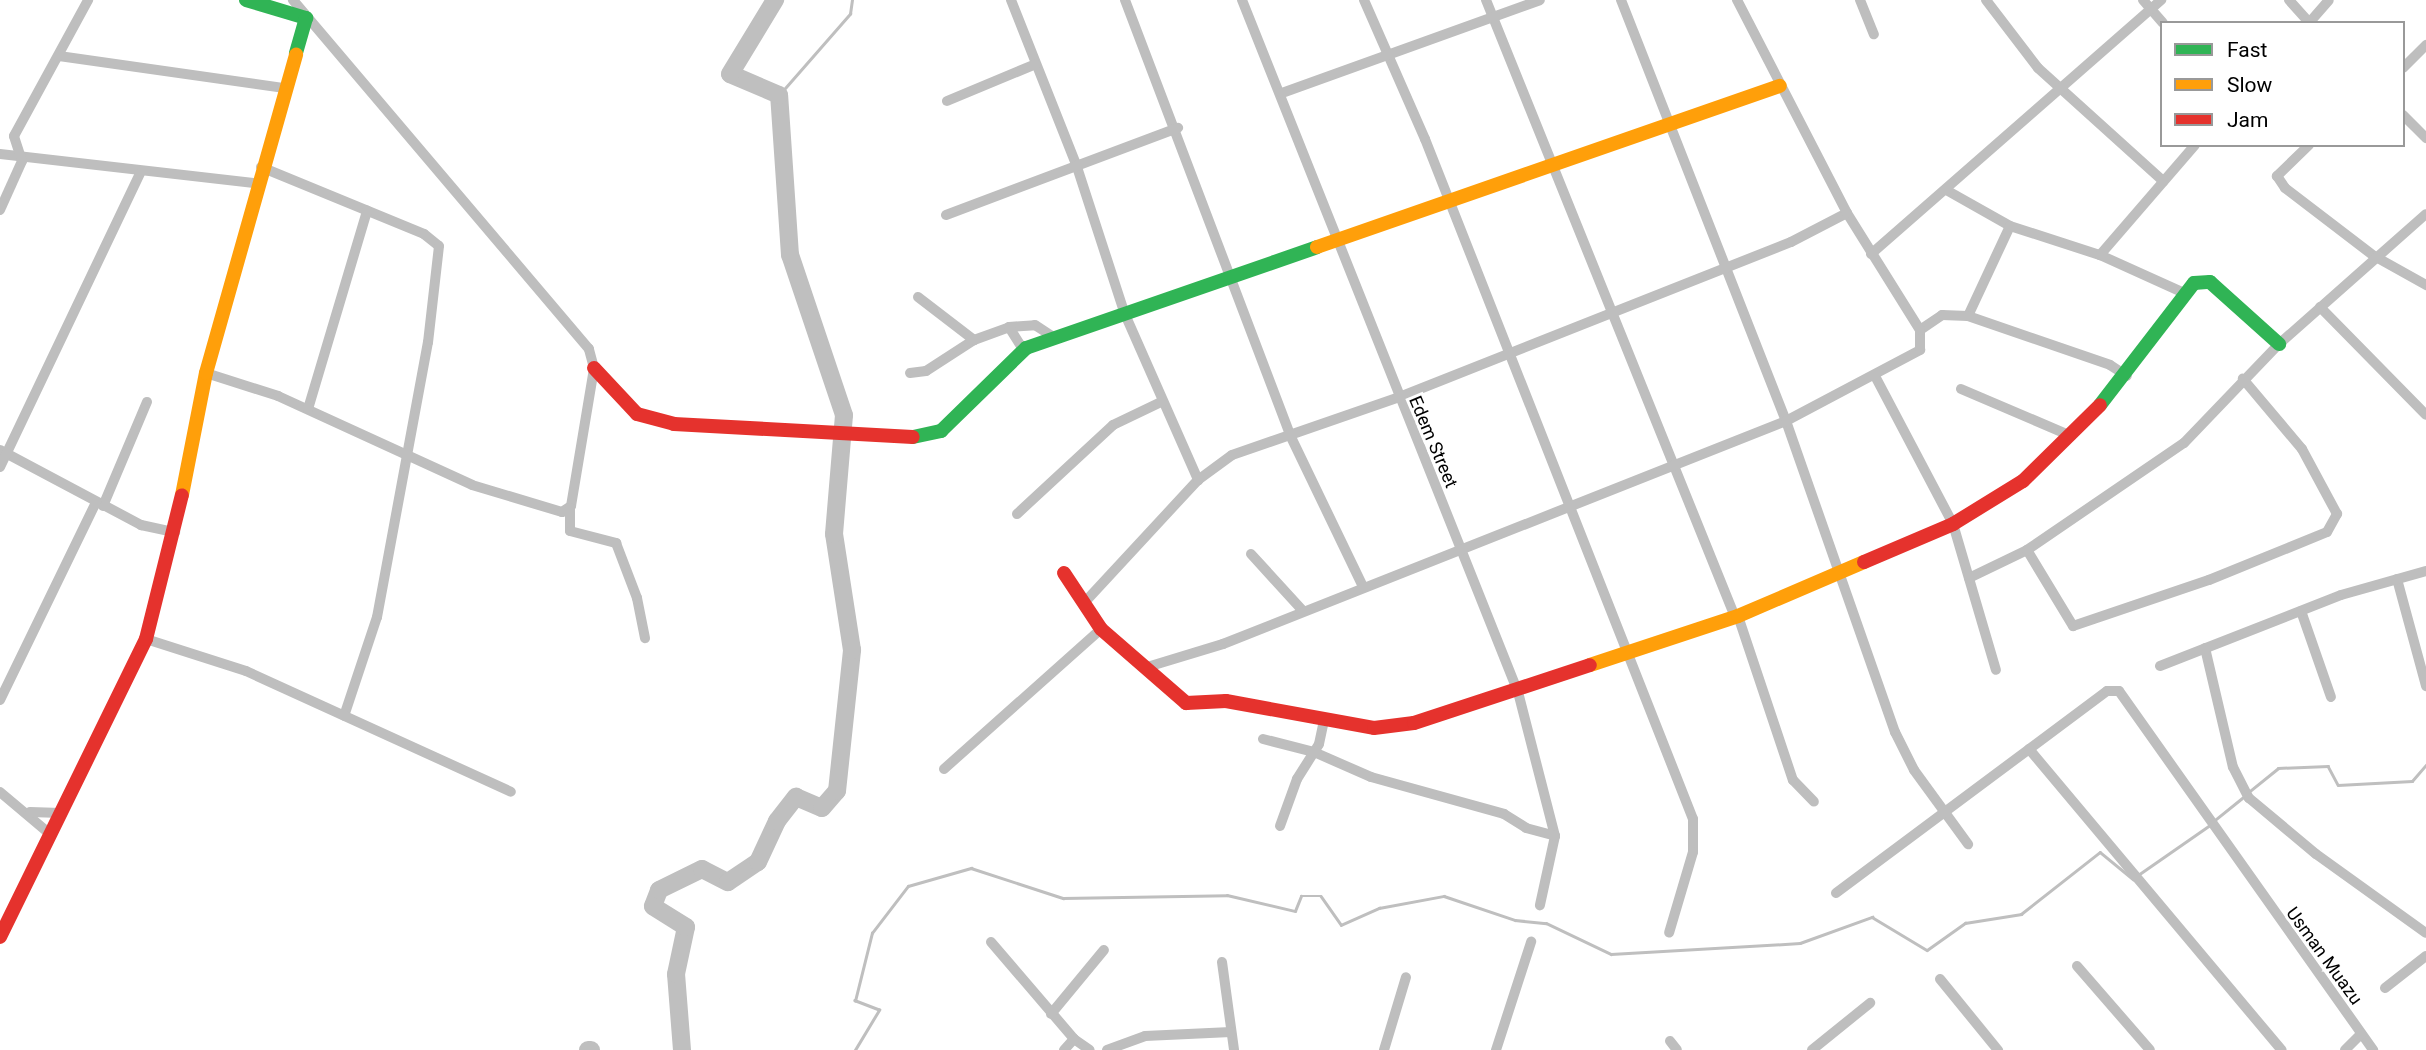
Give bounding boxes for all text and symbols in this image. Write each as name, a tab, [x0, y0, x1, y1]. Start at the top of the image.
legend	[2160, 21, 2405, 147]
text: Fast	[2227, 38, 2267, 62]
text: Slow	[2227, 73, 2272, 97]
text: Jam	[2227, 108, 2268, 132]
street label: Edem Street	[1404, 393, 1462, 491]
street label: Usman Muazu	[2281, 903, 2367, 1009]

